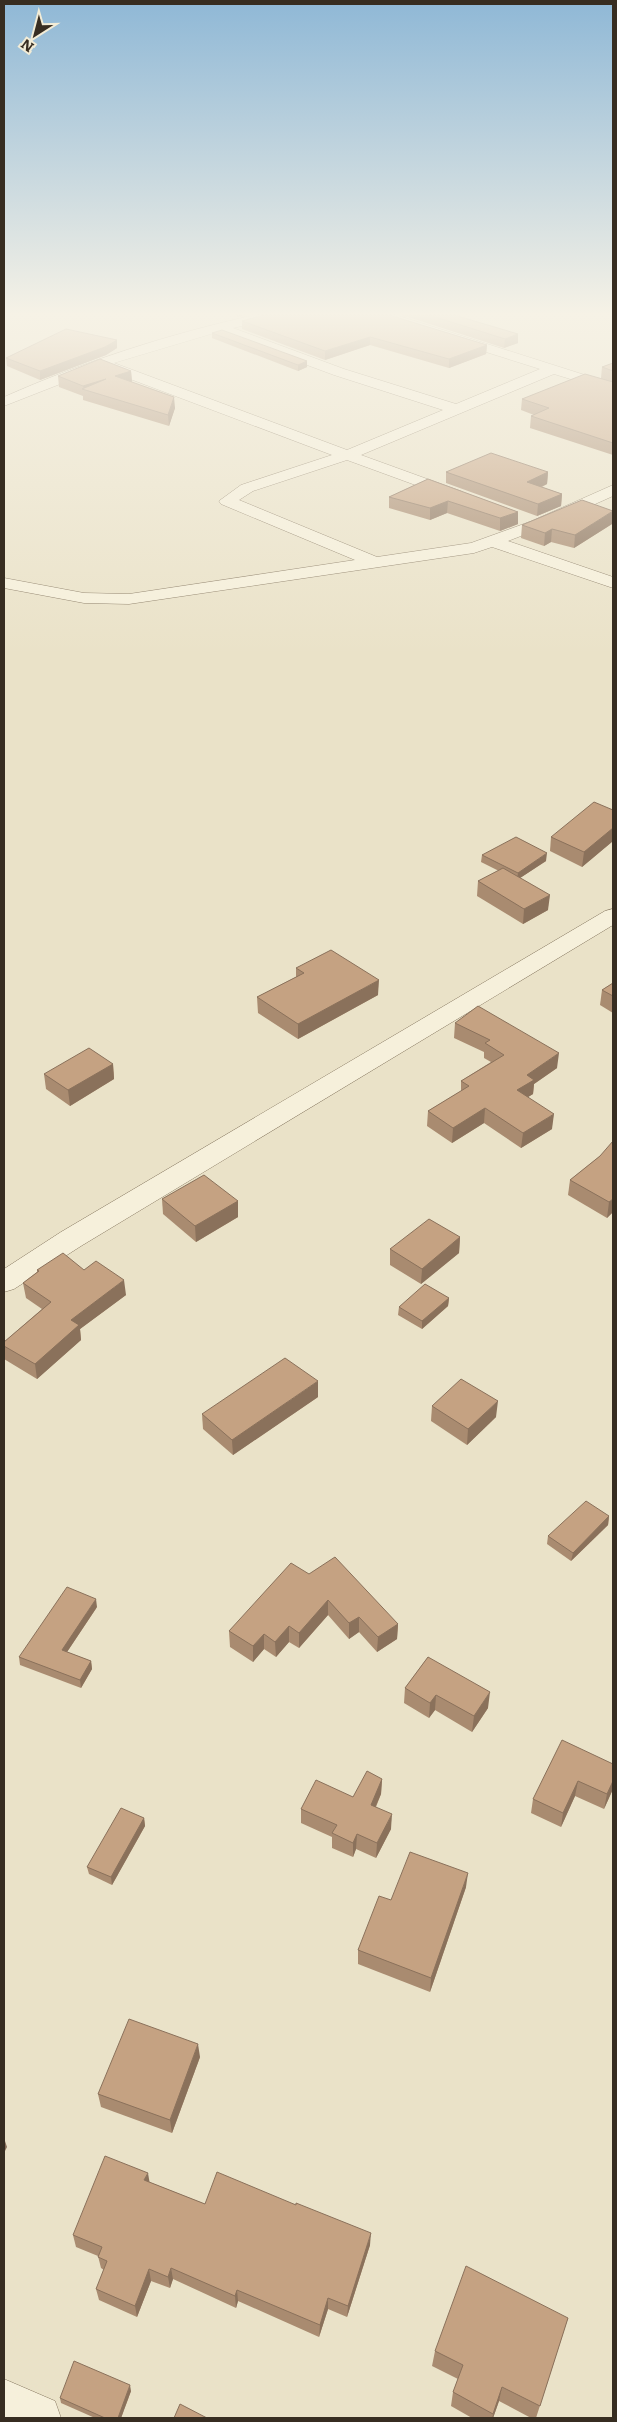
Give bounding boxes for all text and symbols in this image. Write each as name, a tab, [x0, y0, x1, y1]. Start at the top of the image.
north arrow	[10, 10, 60, 60]
text: N	[16, 35, 37, 58]

